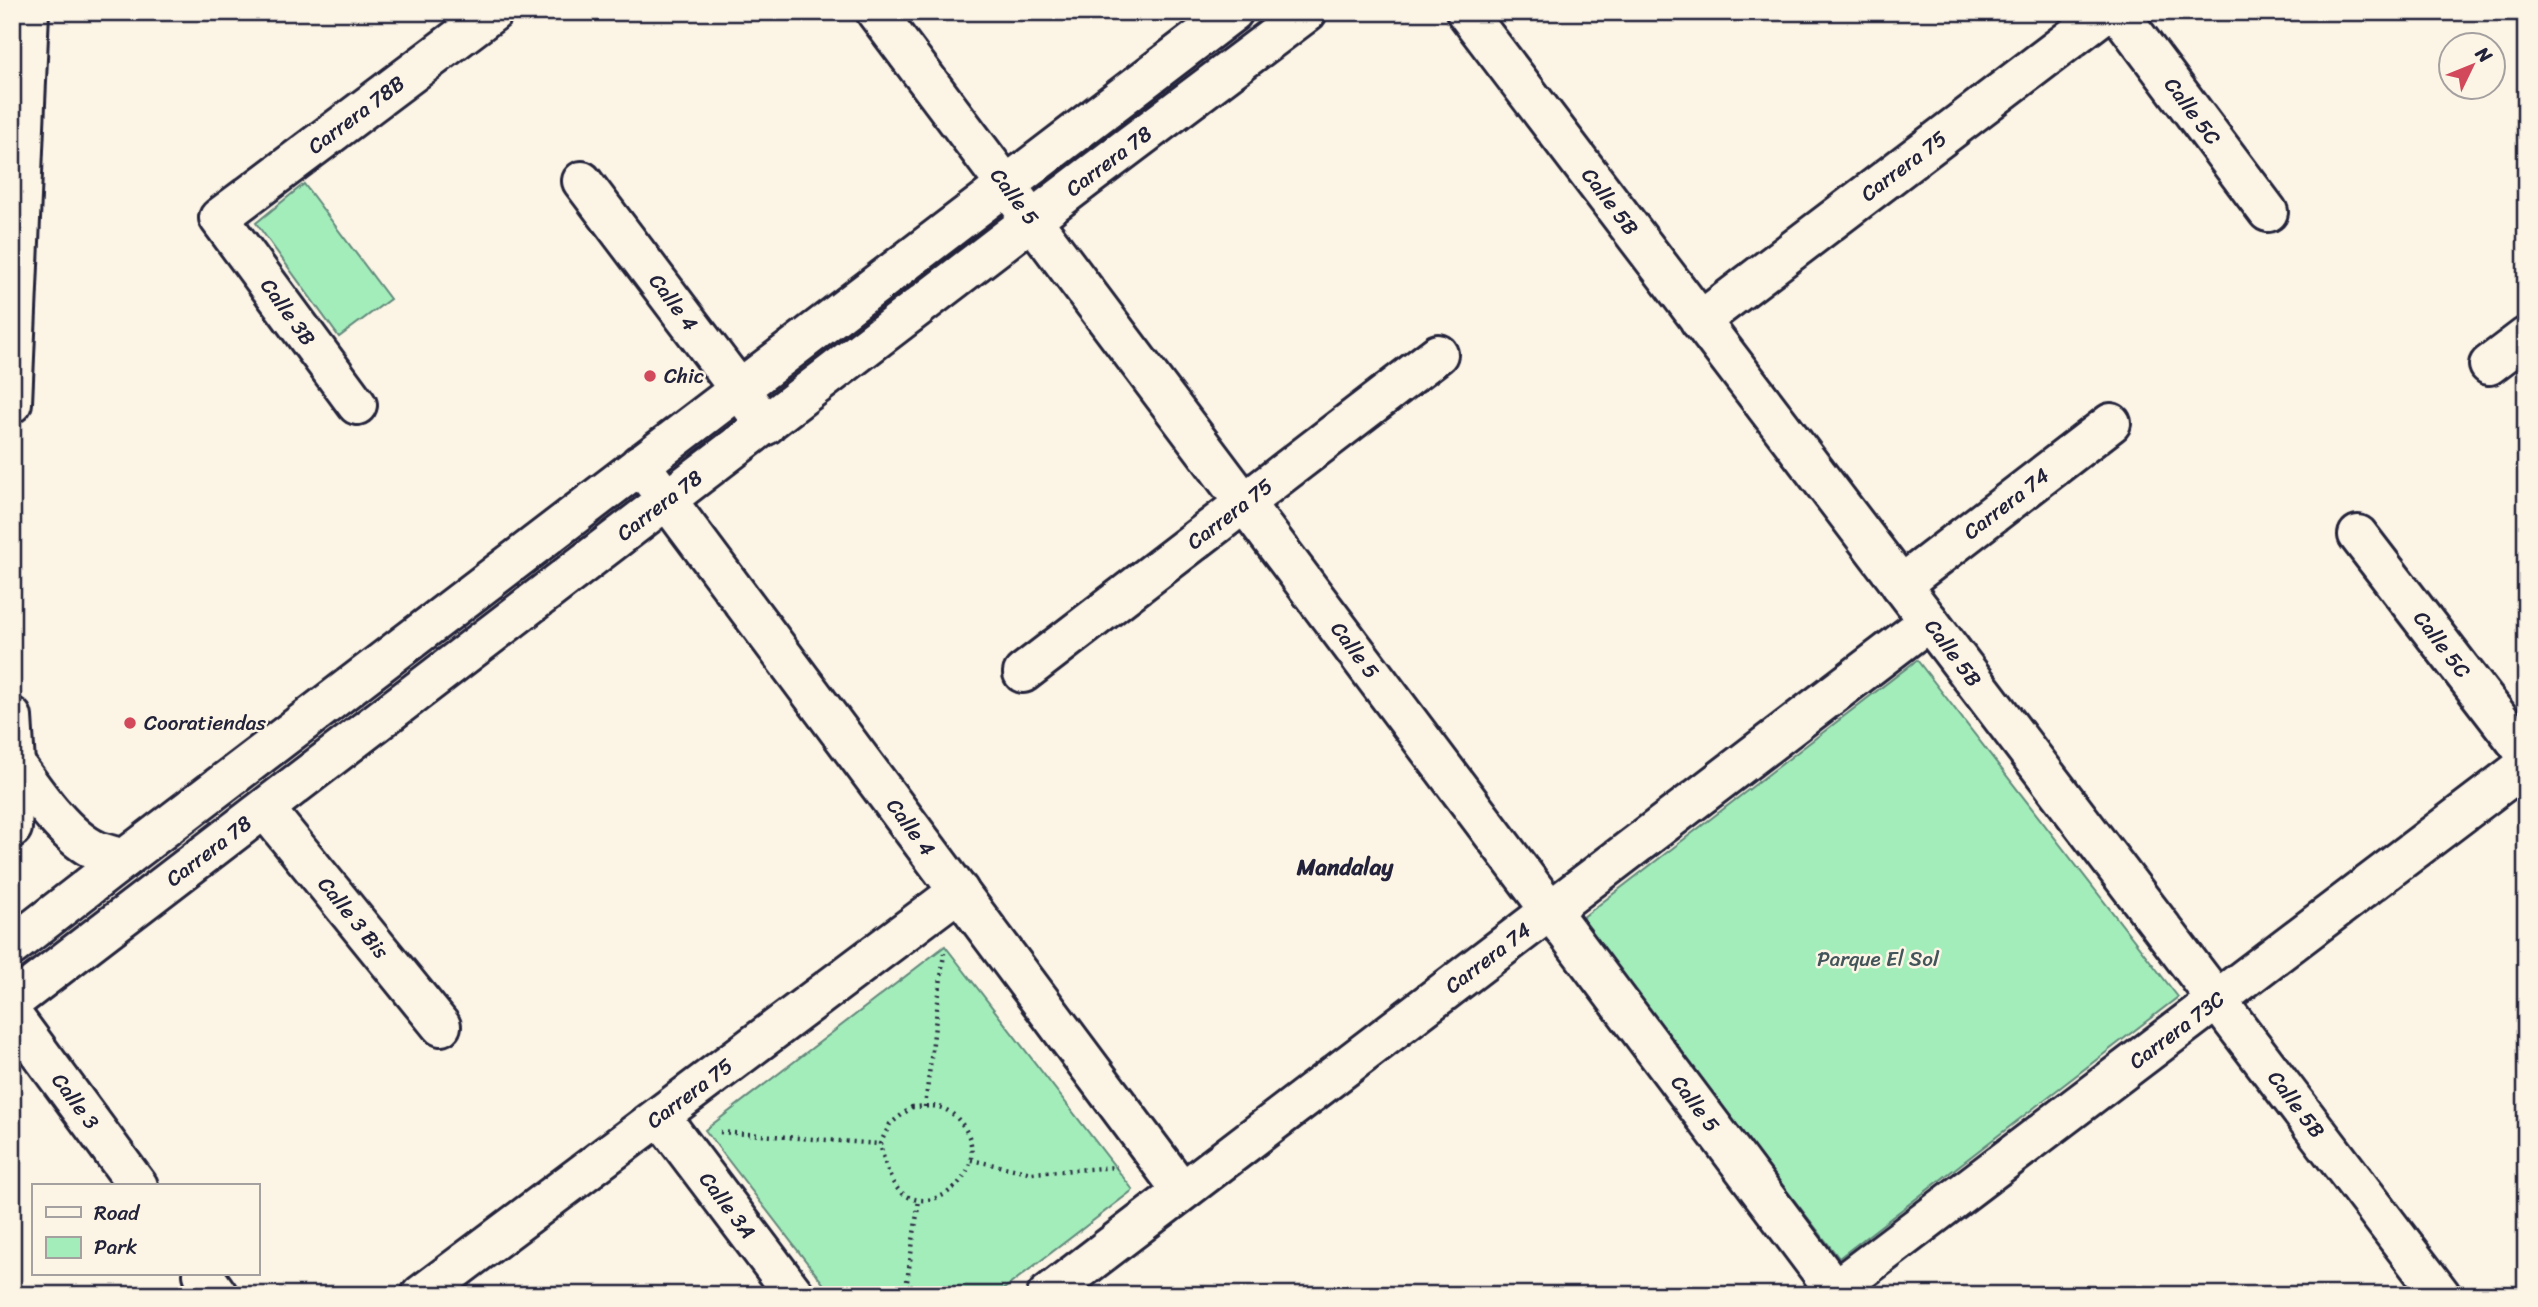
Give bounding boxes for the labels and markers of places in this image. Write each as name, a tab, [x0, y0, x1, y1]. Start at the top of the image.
place label: Chic	[664, 357, 704, 395]
marker: Chic	[642, 368, 658, 384]
place label: Cooratiendas	[144, 704, 266, 742]
marker: Cooratiendas	[122, 715, 138, 731]

